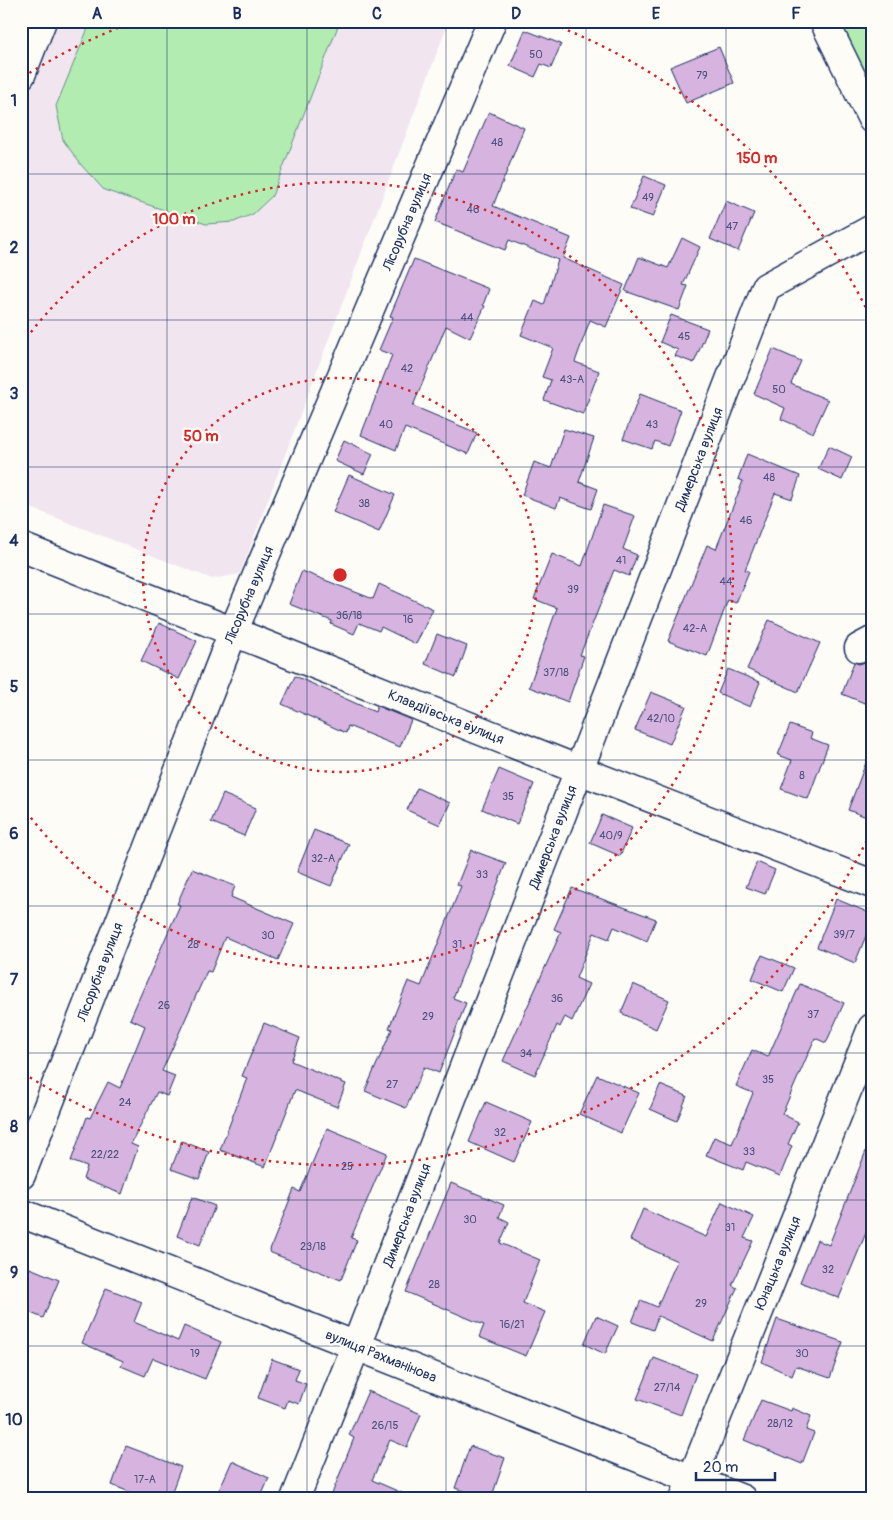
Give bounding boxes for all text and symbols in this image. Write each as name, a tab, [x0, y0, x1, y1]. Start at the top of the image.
text: A	[92, 4, 103, 24]
text: B	[232, 4, 242, 24]
text: C	[372, 4, 382, 24]
text: D	[511, 4, 521, 24]
text: E	[652, 4, 661, 24]
text: F	[791, 4, 801, 24]
house number: 50	[529, 48, 543, 61]
house number: 79	[696, 69, 708, 82]
text: 1	[11, 91, 17, 111]
house number: 48	[491, 136, 503, 149]
text: 150 m	[737, 149, 777, 168]
street label: Лісорубна вулиця	[378, 171, 435, 274]
house number: 49	[642, 191, 654, 204]
house number: 46	[467, 203, 479, 216]
text: 100 m	[153, 210, 195, 229]
house number: 47	[726, 220, 738, 233]
text: 2	[10, 238, 19, 258]
house number: 44	[461, 311, 474, 324]
house number: 45	[678, 330, 690, 343]
house number: 42	[401, 362, 413, 375]
house number: 43-А	[560, 373, 584, 386]
house number: 50	[772, 383, 786, 396]
text: 3	[10, 384, 19, 404]
street label: Димерська вулиця	[671, 405, 727, 514]
house number: 40	[379, 418, 393, 431]
house number: 43	[646, 418, 658, 431]
text: 50 m	[184, 427, 218, 446]
house number: 48	[763, 471, 775, 484]
house number: 38	[358, 497, 370, 510]
house number: 46	[740, 514, 752, 527]
text: 4	[9, 531, 19, 551]
street label: Лісорубна вулиця	[220, 544, 277, 647]
house number: 41	[616, 554, 626, 567]
centre of rings	[331, 566, 349, 584]
house number: 44	[720, 575, 733, 588]
house number: 39	[567, 583, 579, 596]
house number: 36/18	[336, 609, 363, 622]
house number: 16	[403, 613, 413, 626]
house number: 42-А	[683, 622, 707, 635]
house number: 37/18	[543, 666, 569, 679]
text: 5	[10, 677, 19, 697]
street label: Клавдіївська вулиця	[386, 686, 506, 748]
house number: 42/10	[647, 712, 675, 725]
house number: 8	[799, 769, 805, 782]
street label: Димерська вулиця	[525, 783, 581, 892]
house number: 35	[502, 790, 514, 803]
text: 6	[9, 824, 19, 844]
house number: 40/9	[599, 829, 623, 842]
house number: 32-А	[311, 852, 335, 865]
house number: 33	[476, 868, 488, 881]
street label: Лісорубна вулиця	[73, 920, 127, 1025]
house number: 39/7	[833, 928, 855, 941]
house number: 30	[261, 929, 275, 942]
house number: 28	[187, 938, 199, 951]
house number: 31	[452, 938, 462, 951]
text: 7	[10, 970, 19, 990]
house number: 36	[551, 992, 563, 1005]
house number: 26	[158, 999, 170, 1012]
house number: 37	[807, 1008, 819, 1021]
house number: 29	[422, 1010, 434, 1023]
house number: 34	[520, 1047, 533, 1060]
house number: 35	[762, 1073, 774, 1086]
house number: 27	[386, 1078, 398, 1091]
house number: 24	[119, 1096, 132, 1109]
text: 8	[10, 1117, 18, 1137]
house number: 32	[494, 1126, 506, 1139]
house number: 33	[743, 1145, 755, 1158]
house number: 22/22	[91, 1148, 119, 1161]
house number: 25	[341, 1160, 353, 1173]
street label: Димерська вулиця	[379, 1161, 435, 1270]
house number: 30	[463, 1213, 477, 1226]
street label: Юнацька вулиця	[752, 1214, 804, 1312]
house number: 31	[725, 1221, 735, 1234]
house number: 23/18	[300, 1240, 326, 1253]
text: 9	[10, 1263, 18, 1283]
house number: 32	[822, 1263, 834, 1276]
house number: 28	[428, 1278, 440, 1291]
house number: 29	[695, 1297, 707, 1310]
house number: 16/21	[499, 1318, 525, 1331]
street label: вулиця Рахманінова	[323, 1326, 439, 1386]
house number: 19	[190, 1347, 200, 1360]
house number: 30	[795, 1347, 809, 1360]
house number: 27/14	[654, 1381, 681, 1394]
text: 10	[5, 1410, 23, 1430]
house number: 28/12	[767, 1417, 793, 1430]
house number: 26/15	[372, 1419, 398, 1432]
scale bar	[696, 1450, 774, 1482]
text: 20 m	[703, 1458, 738, 1477]
house number: 17-А	[134, 1473, 156, 1486]

